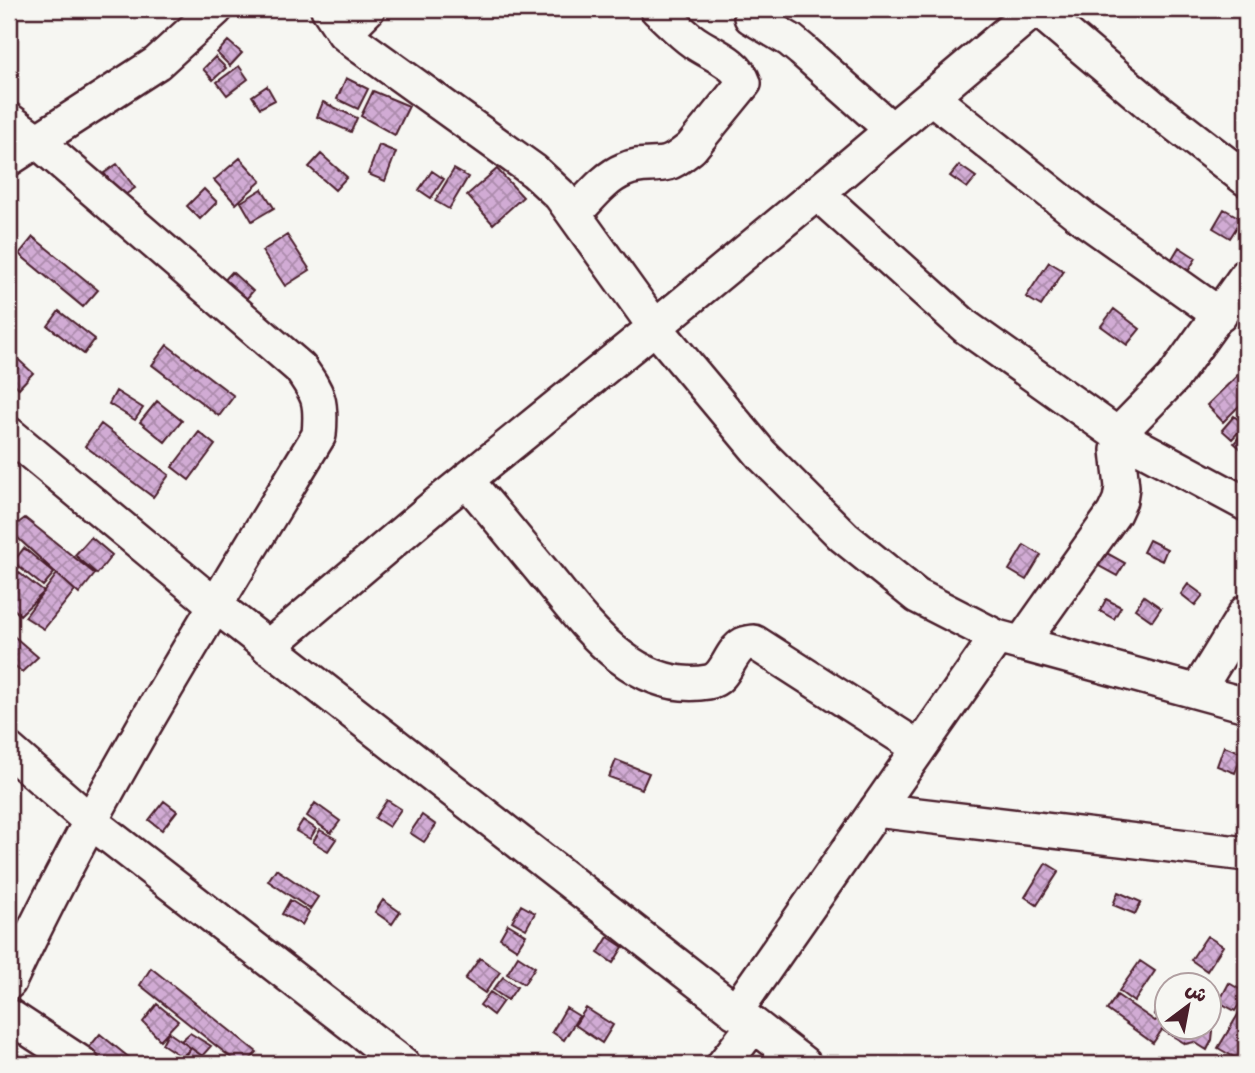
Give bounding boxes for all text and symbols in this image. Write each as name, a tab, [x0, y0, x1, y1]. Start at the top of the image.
north arrow	[1154, 972, 1224, 1042]
text: ش	[1181, 975, 1213, 1008]

